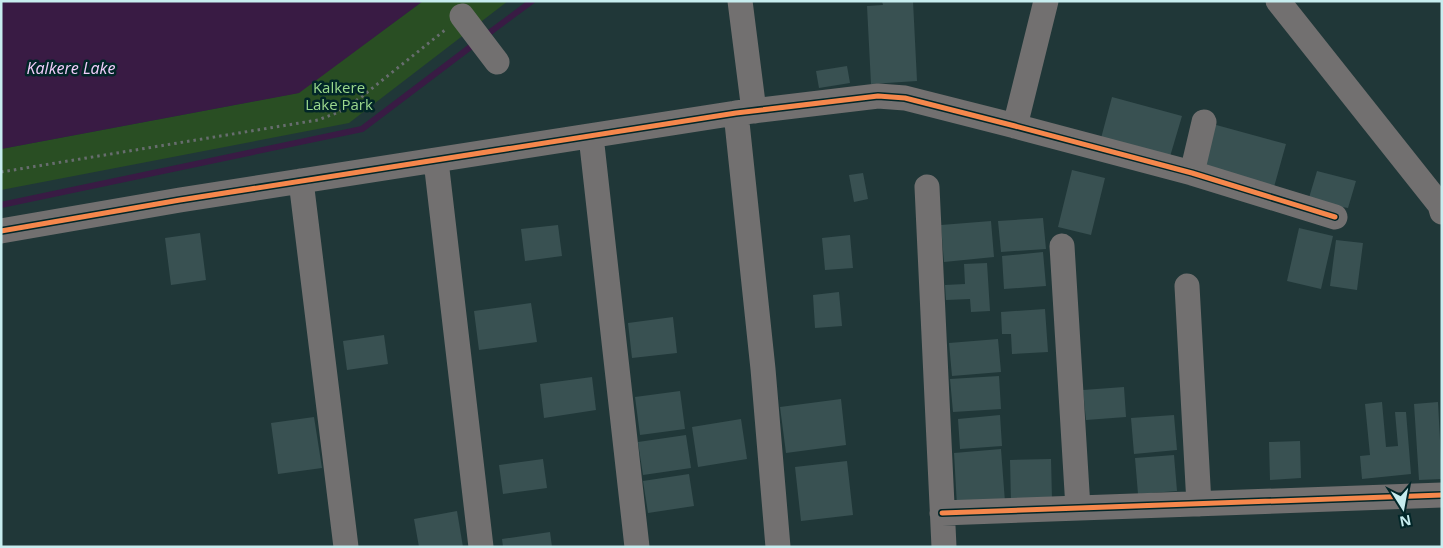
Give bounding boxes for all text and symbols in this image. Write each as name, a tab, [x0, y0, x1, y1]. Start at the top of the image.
water label: Kalkere Lake	[27, 57, 115, 79]
park label: Kalkere Lake Park	[305, 77, 373, 114]
north arrow	[1378, 483, 1428, 533]
text: N	[1398, 511, 1413, 532]

